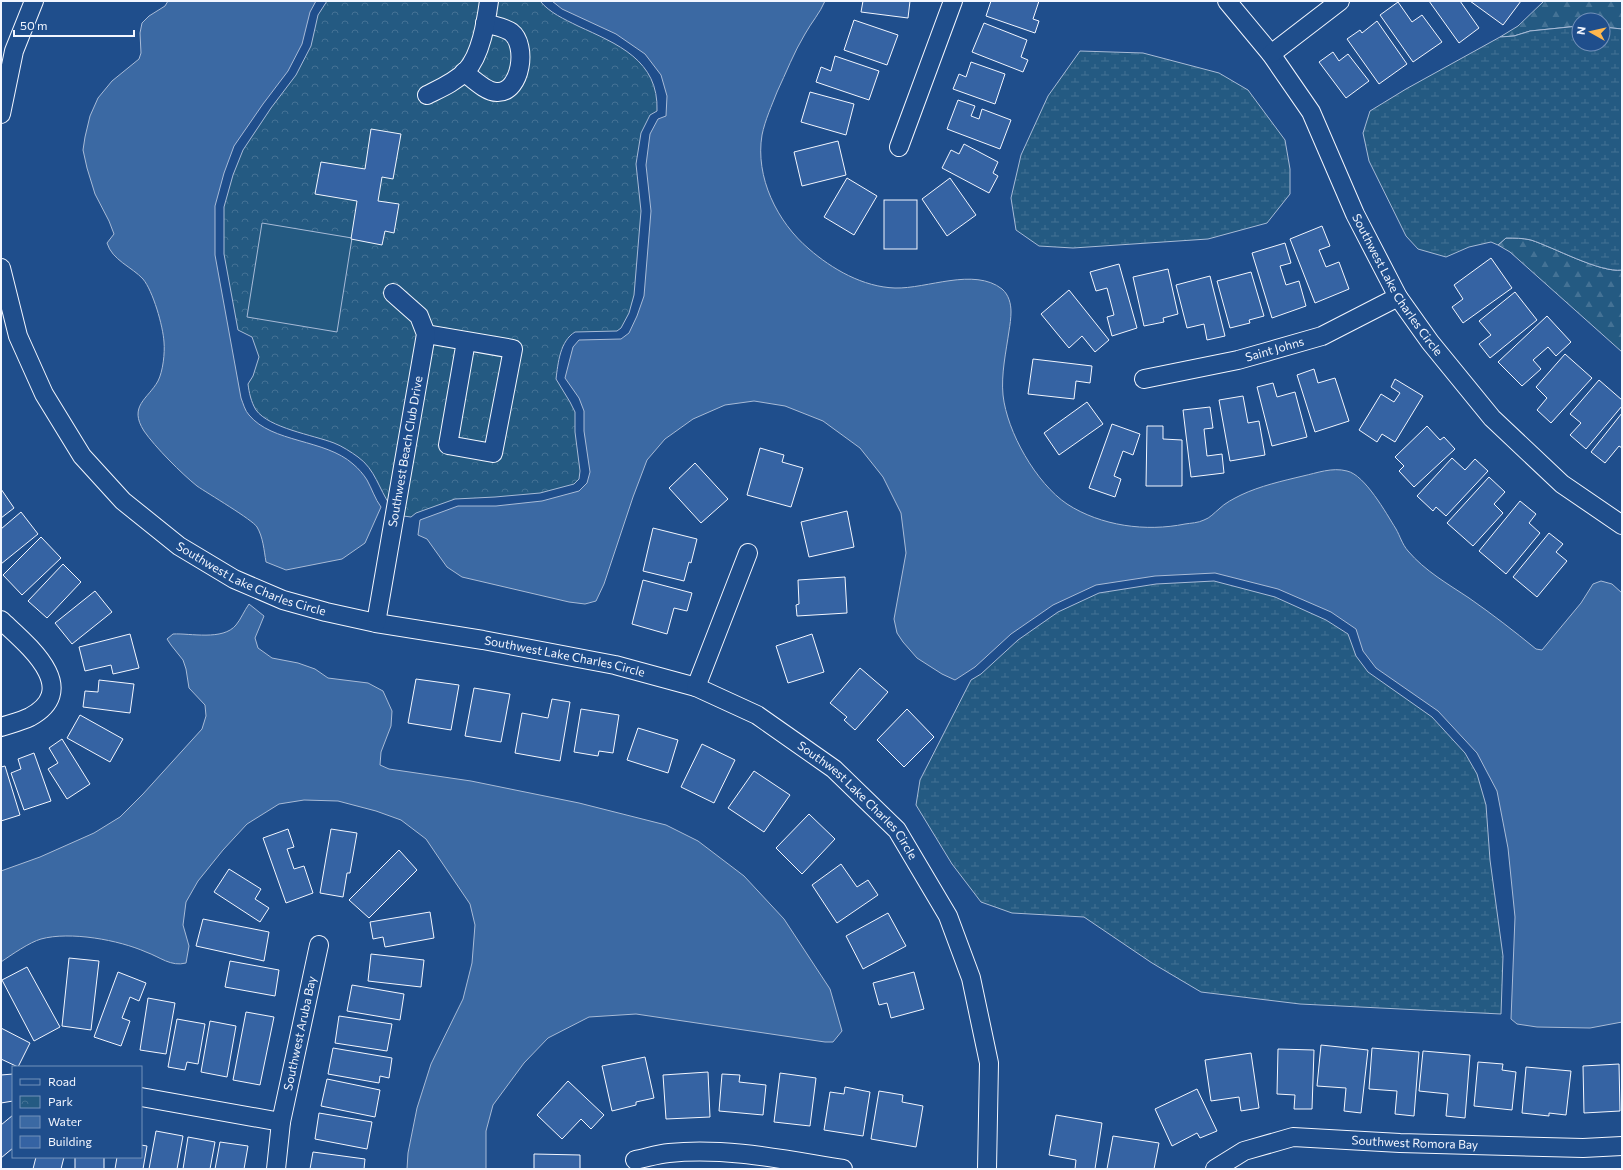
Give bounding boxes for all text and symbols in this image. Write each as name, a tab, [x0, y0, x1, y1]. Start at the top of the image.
scale bar	[14, 12, 134, 38]
north arrow	[1571, 12, 1611, 52]
text: 50 m	[20, 18, 48, 32]
text: N	[1574, 26, 1588, 36]
street label: Southwest Lake Charles Circle	[1350, 211, 1446, 358]
street label: Saint Johns	[1243, 334, 1305, 364]
street label: Southwest Beach Club Drive	[385, 375, 425, 528]
street label: Southwest Lake Charles Circle	[174, 538, 328, 618]
street label: Southwest Lake Charles Circle	[483, 632, 647, 679]
street label: Southwest Lake Charles Circle	[795, 738, 921, 861]
street label: Southwest Aruba Bay	[280, 975, 318, 1092]
legend	[12, 1066, 142, 1158]
text: Road	[48, 1074, 76, 1088]
text: Park	[48, 1094, 74, 1108]
text: Water	[48, 1114, 82, 1128]
street label: Southwest Romora Bay	[1351, 1132, 1478, 1151]
text: Building	[48, 1134, 92, 1148]

